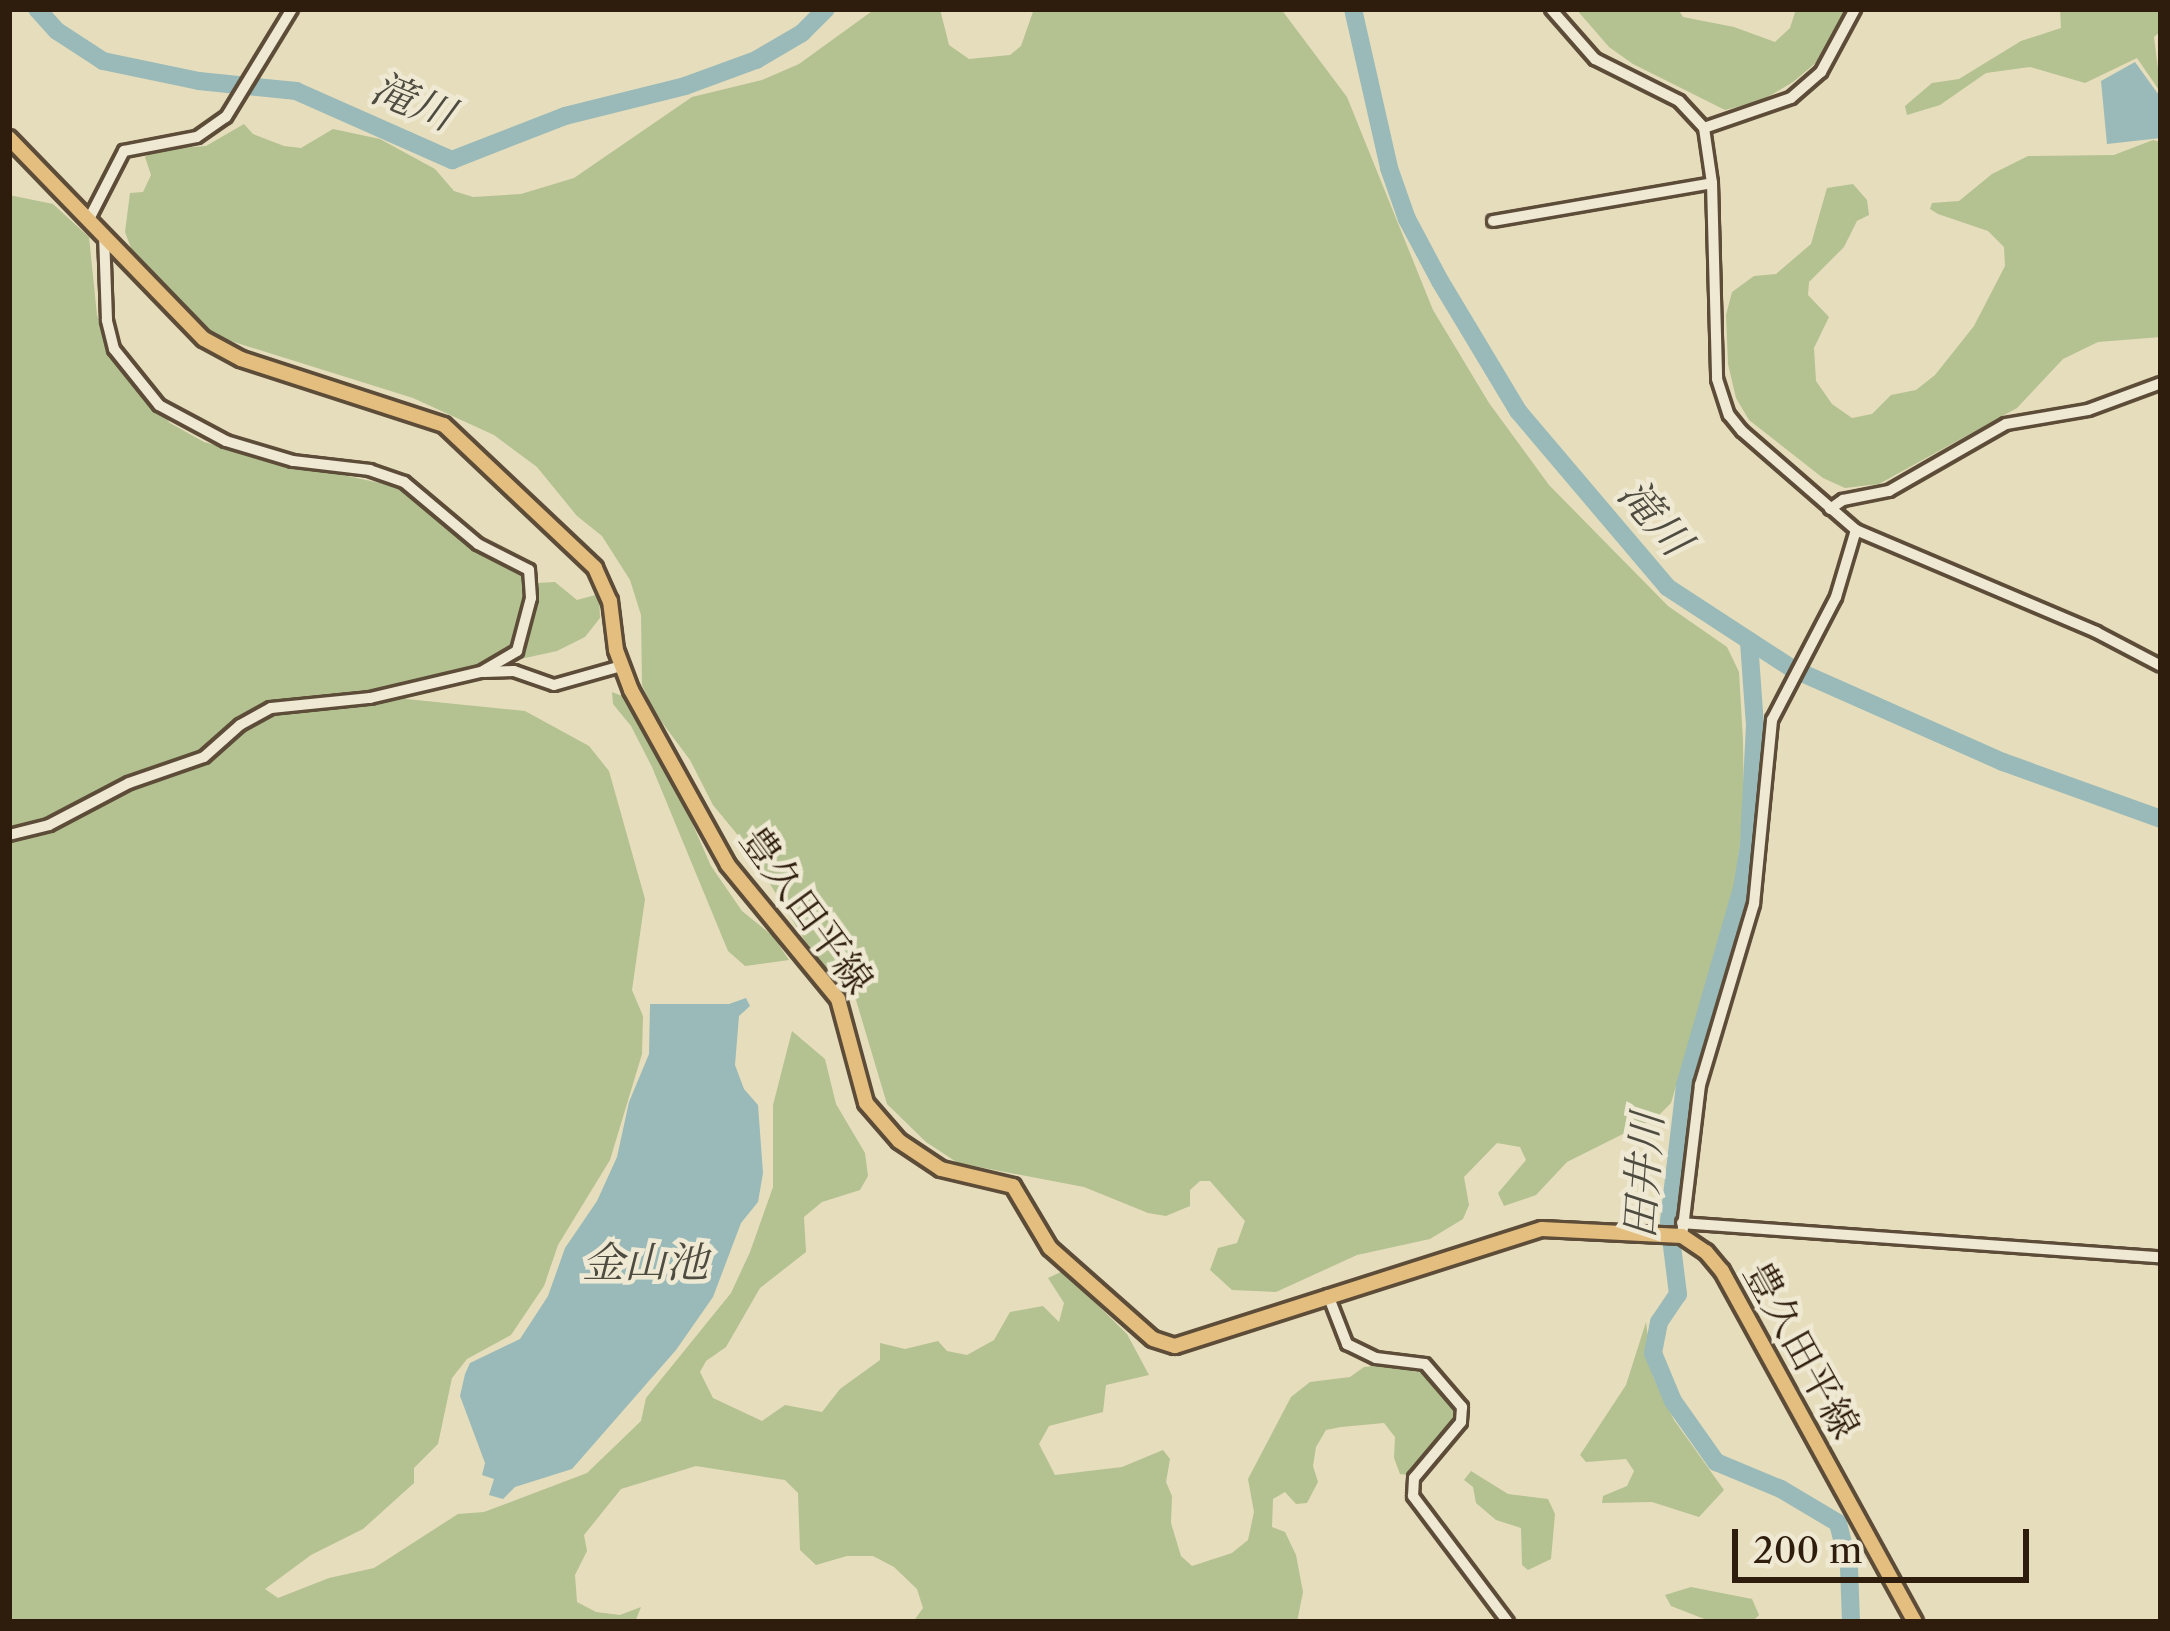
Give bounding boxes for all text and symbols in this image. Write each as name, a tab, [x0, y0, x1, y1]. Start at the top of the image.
water label: 滝川	[365, 62, 461, 140]
water label: 滝川	[1608, 469, 1702, 565]
street label: 豊久田平線	[731, 817, 883, 1003]
water label: 田井川	[1613, 1111, 1673, 1241]
water label: 金山池	[582, 1237, 708, 1287]
street label: 豊久田平線	[1734, 1253, 1870, 1447]
scale bar	[1738, 1505, 2035, 1579]
text: 200 m	[1753, 1528, 1862, 1572]

